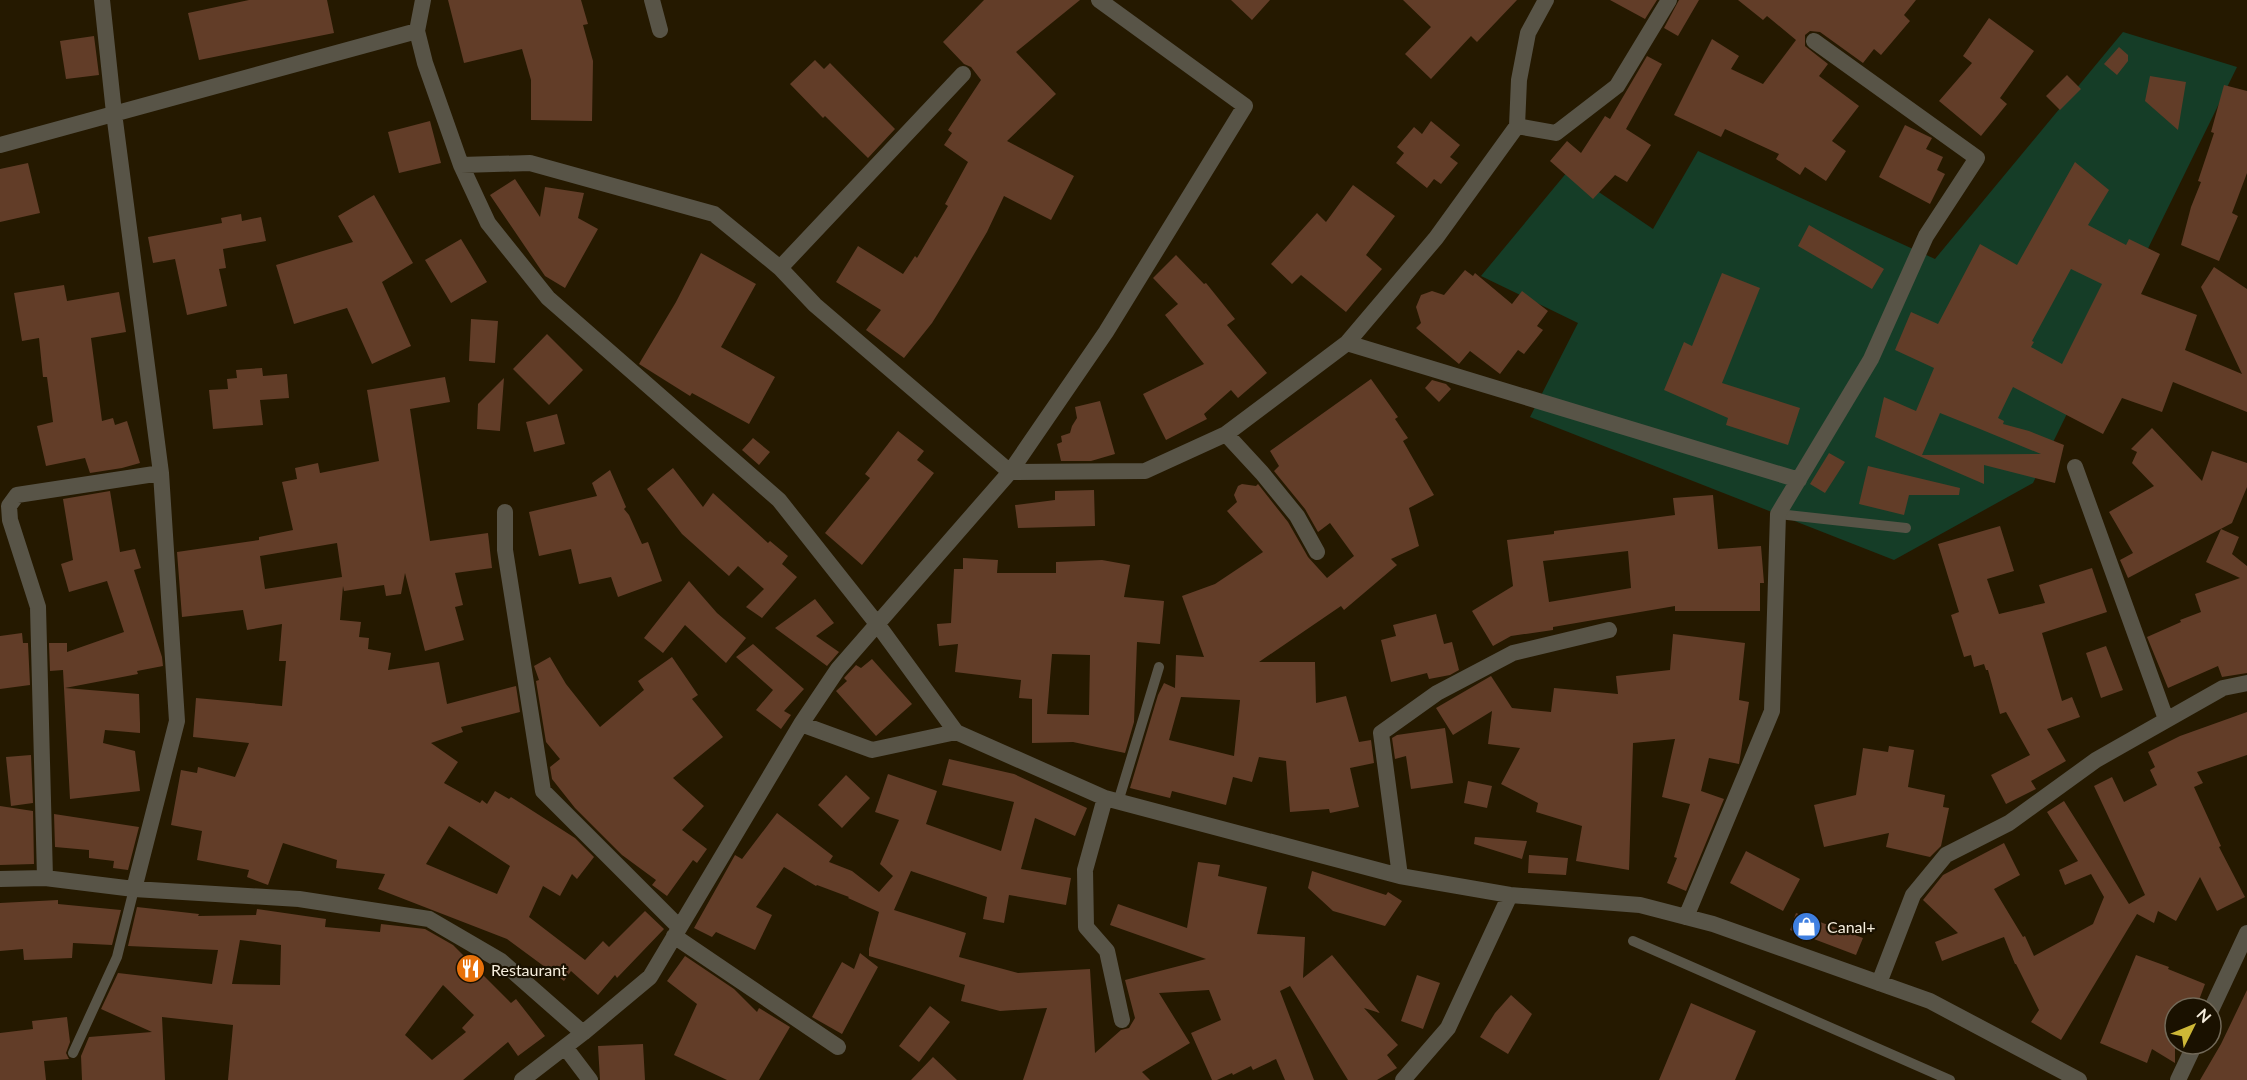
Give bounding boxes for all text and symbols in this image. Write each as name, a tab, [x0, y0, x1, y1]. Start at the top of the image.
shop icon: Canal+	[1790, 910, 1822, 942]
place label: Canal+	[1827, 917, 1876, 936]
restaurant icon: Restaurant	[454, 953, 486, 985]
place label: Restaurant	[491, 960, 567, 979]
north arrow	[2163, 996, 2223, 1056]
text: N	[2193, 1004, 2215, 1026]

